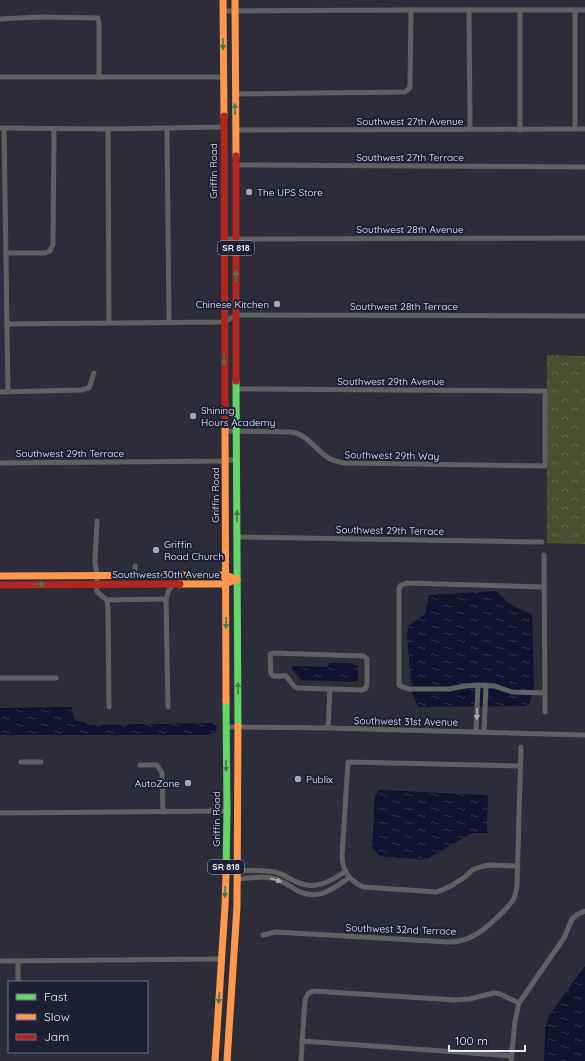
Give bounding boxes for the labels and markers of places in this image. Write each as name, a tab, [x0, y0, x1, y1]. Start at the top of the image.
place label: The UPS Store	[257, 186, 323, 199]
marker: The UPS Store	[244, 187, 254, 197]
place label: Chinese Kitchen	[196, 298, 269, 311]
marker: Chinese Kitchen	[272, 299, 282, 309]
place label: Shining Hours Academy	[201, 404, 275, 429]
marker: Shining Hours Academy	[188, 411, 198, 421]
place label: Griffin Road Church	[164, 538, 224, 563]
marker: Griffin Road Church	[151, 545, 161, 555]
place label: Publix	[306, 773, 333, 786]
marker: Publix	[293, 774, 303, 784]
place label: AutoZone	[135, 777, 180, 790]
marker: AutoZone	[183, 778, 193, 788]

